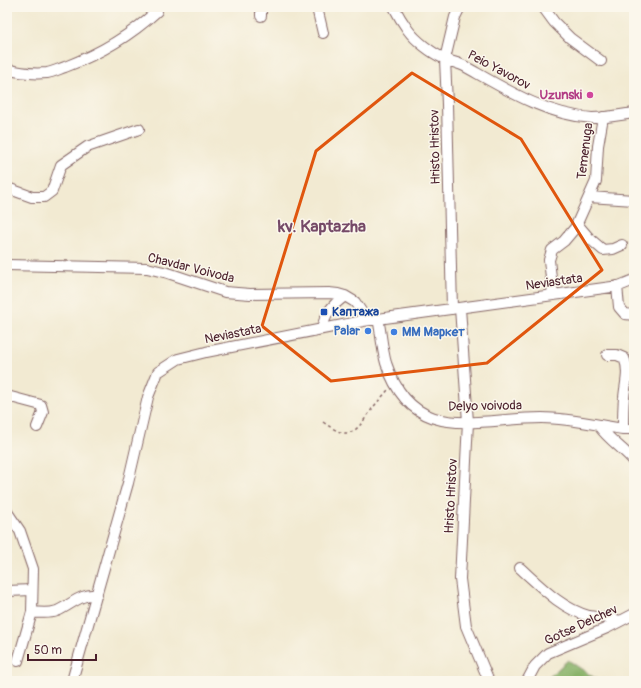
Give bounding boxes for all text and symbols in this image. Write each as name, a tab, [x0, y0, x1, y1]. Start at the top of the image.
street label: Peio Yavorov	[465, 47, 533, 93]
place label: Uzunski	[539, 87, 583, 103]
marker: Uzunski	[585, 90, 595, 100]
street label: Hristo Hristov	[426, 109, 444, 185]
street label: Temenuga	[574, 122, 596, 180]
district label: kv. Kaptazha	[277, 216, 366, 237]
street label: Chavdar Voivoda	[146, 250, 236, 286]
street label: Neviastata	[524, 270, 584, 294]
place label: Каптажа	[332, 304, 379, 320]
marker: Каптажа	[319, 307, 329, 317]
street label: Neviastata	[203, 321, 263, 347]
place label: Palar	[334, 323, 360, 339]
place label: ММ Маркет	[402, 324, 465, 340]
marker: Palar	[363, 326, 373, 336]
marker: ММ Маркет	[389, 327, 399, 337]
street label: Delyo voivoda	[448, 397, 522, 415]
street label: Hristo Hristov	[441, 458, 461, 534]
street label: Gotse Delchev	[542, 601, 620, 649]
scale bar	[28, 636, 96, 662]
text: 50 m	[34, 643, 62, 658]

